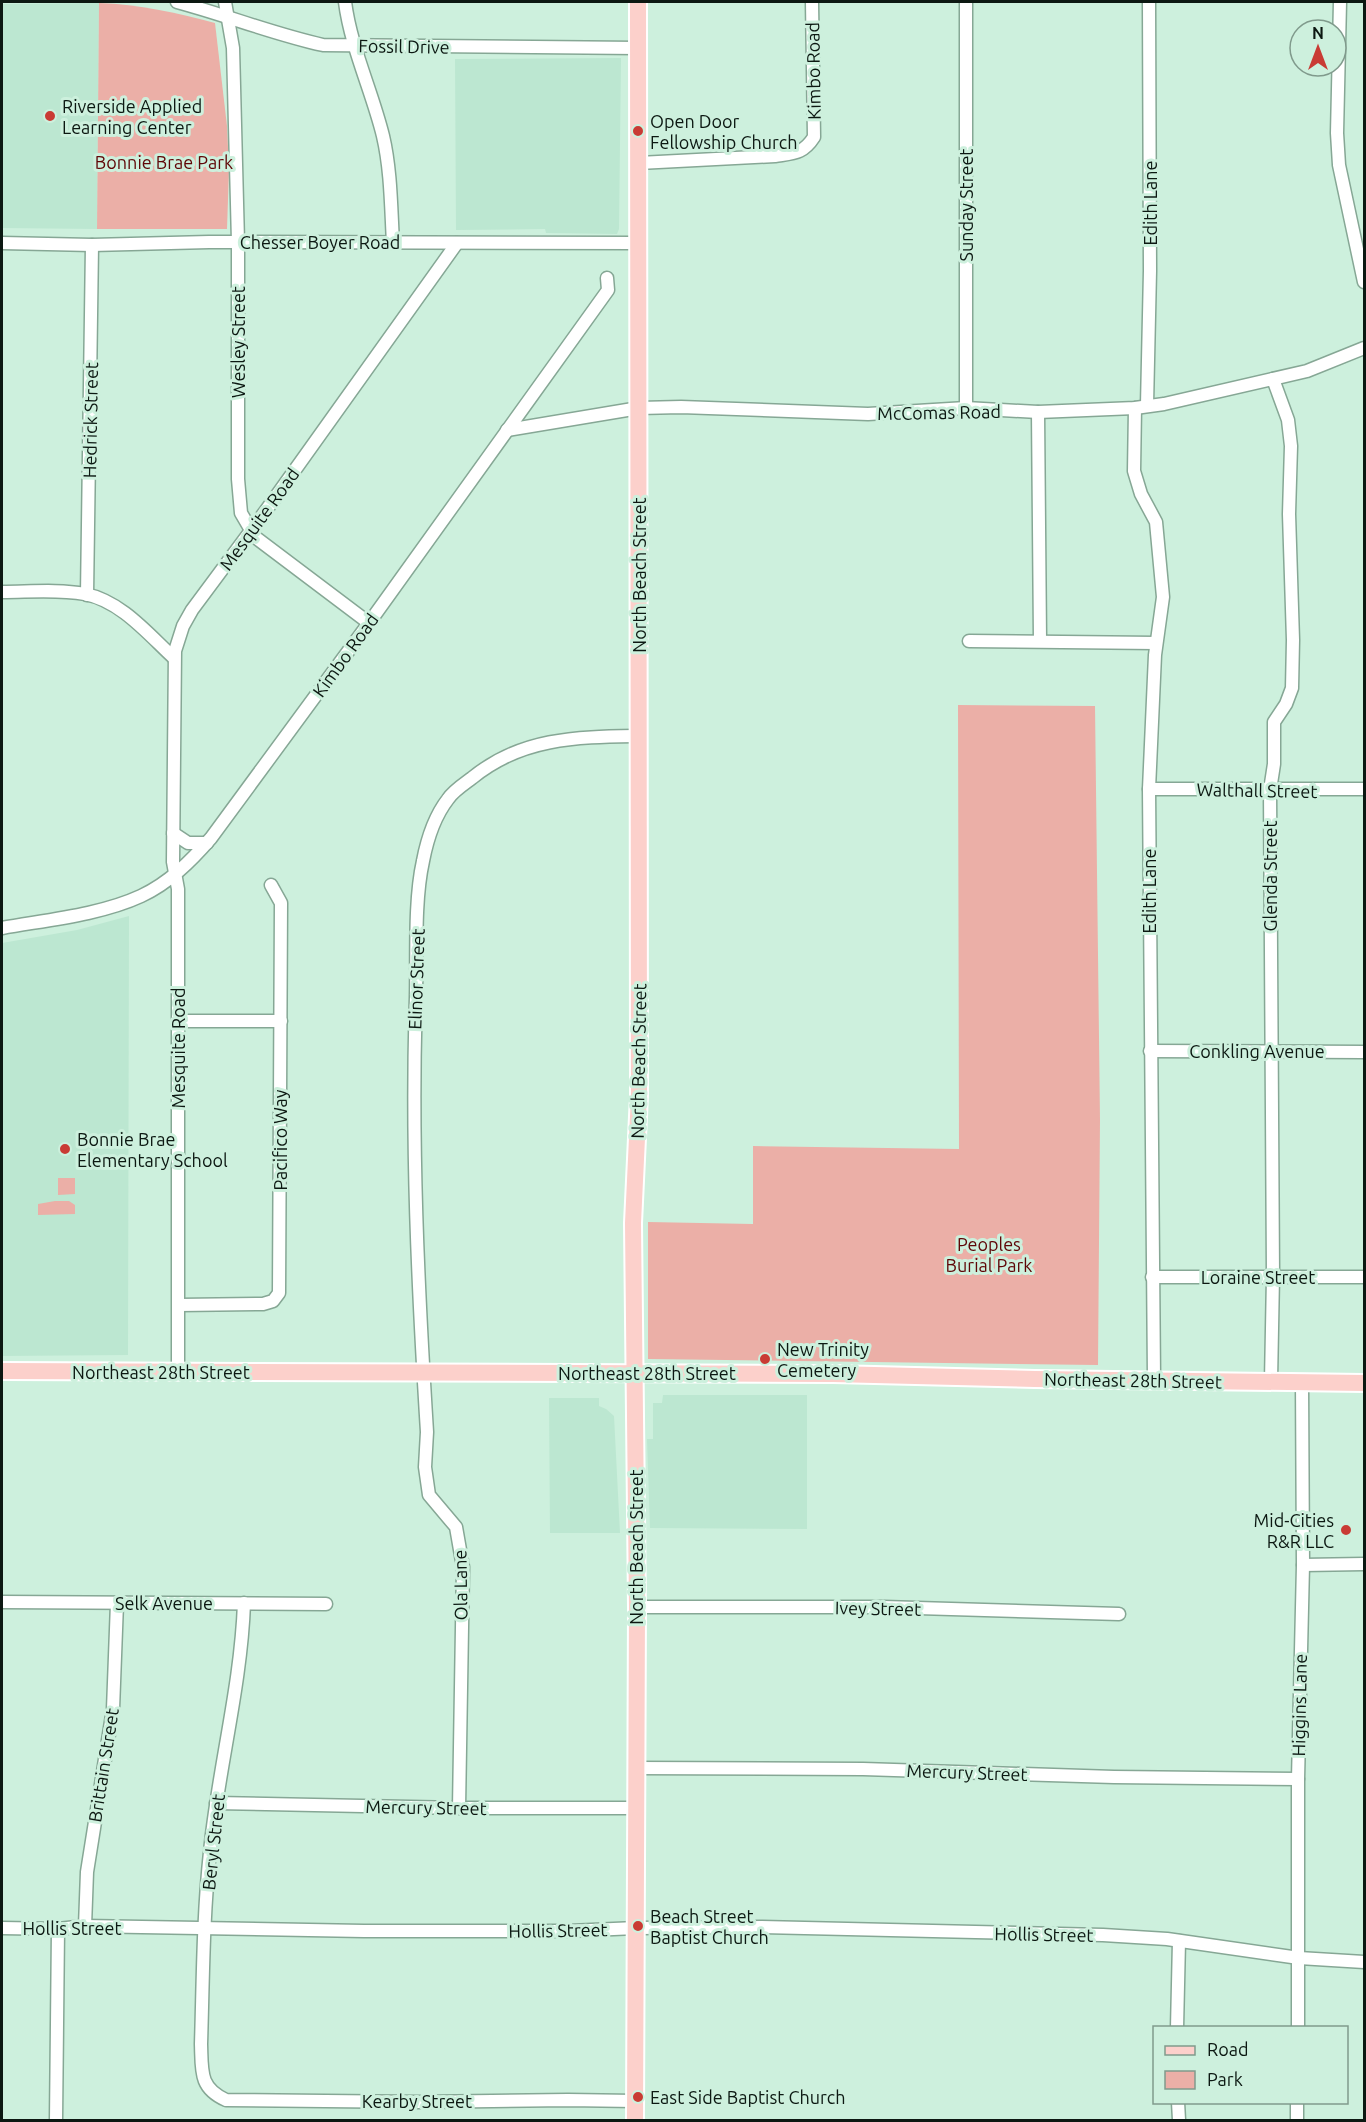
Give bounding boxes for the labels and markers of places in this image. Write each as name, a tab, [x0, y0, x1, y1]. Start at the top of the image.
place label: Riverside Applied Learning Center	[62, 96, 202, 137]
marker: Riverside Applied Learning Center	[43, 109, 57, 123]
place label: Open Door Fellowship Church	[650, 111, 797, 152]
marker: Open Door Fellowship Church	[631, 124, 645, 138]
place label: Bonnie Brae Elementary School	[77, 1129, 228, 1170]
marker: Bonnie Brae Elementary School	[58, 1142, 72, 1156]
place label: New Trinity Cemetery	[777, 1339, 869, 1380]
marker: New Trinity Cemetery	[758, 1352, 772, 1366]
place label: Mid-Cities R&R LLC	[1254, 1510, 1334, 1551]
marker: Mid-Cities R&R LLC	[1339, 1523, 1353, 1537]
place label: Beach Street Baptist Church	[650, 1906, 769, 1947]
marker: Beach Street Baptist Church	[631, 1919, 645, 1933]
place label: East Side Baptist Church	[650, 2087, 845, 2107]
marker: East Side Baptist Church	[631, 2090, 645, 2104]

